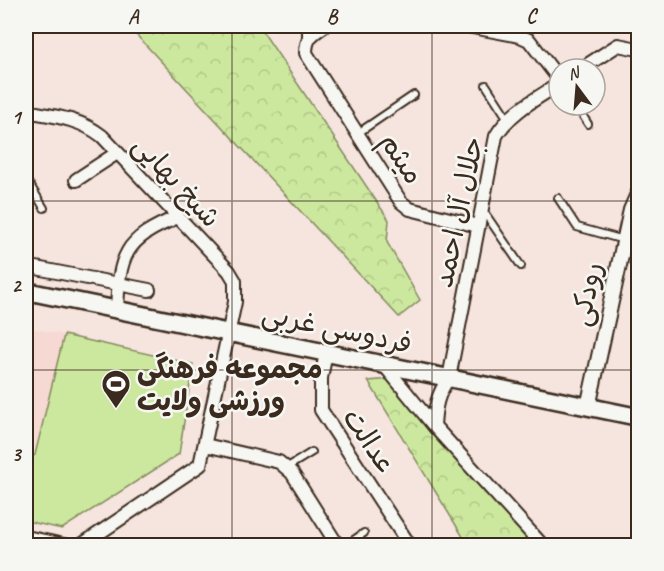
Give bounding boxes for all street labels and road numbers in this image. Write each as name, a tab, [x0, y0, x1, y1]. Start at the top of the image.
street label: میثم	[369, 126, 432, 193]
street label: شیخ بهایی	[125, 127, 229, 235]
street label: جلال آل احمد	[425, 133, 491, 291]
street label: رودکی	[562, 259, 610, 329]
street label: فردوسی غربی	[259, 295, 415, 361]
street label: عدالت	[335, 401, 405, 481]

